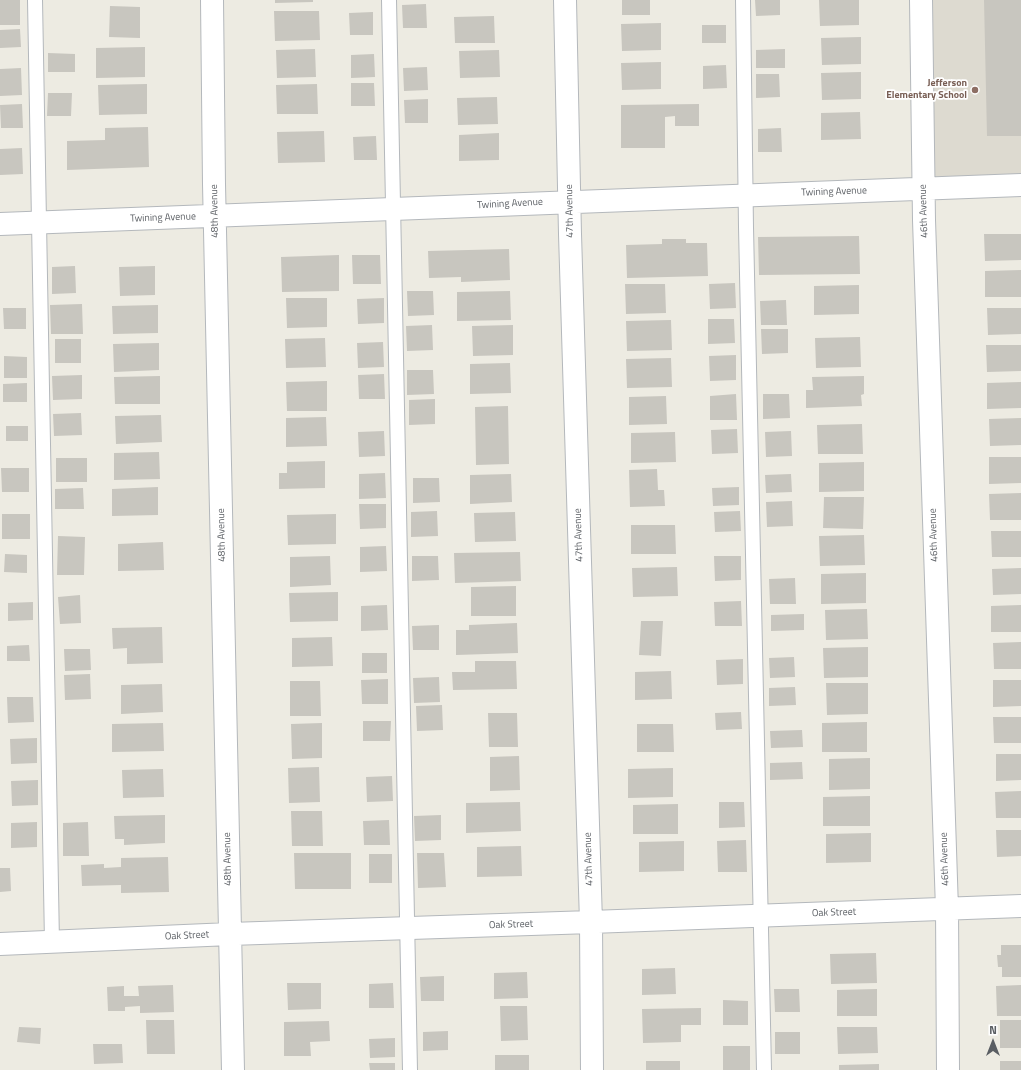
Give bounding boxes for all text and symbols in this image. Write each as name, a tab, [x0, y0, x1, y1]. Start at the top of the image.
place label: Jefferson Elementary School	[886, 78, 967, 102]
marker: Jefferson Elementary School	[970, 85, 980, 95]
street label: 48th Avenue	[209, 184, 221, 238]
street label: 47th Avenue	[564, 184, 576, 238]
street label: 46th Avenue	[917, 184, 931, 238]
street label: Twining Avenue	[801, 185, 867, 199]
street label: Twining Avenue	[477, 196, 543, 212]
street label: Twining Avenue	[130, 211, 196, 225]
street label: 48th Avenue	[216, 508, 228, 562]
street label: 47th Avenue	[572, 508, 586, 562]
street label: 46th Avenue	[927, 508, 941, 562]
street label: 48th Avenue	[222, 832, 234, 886]
street label: 47th Avenue	[582, 832, 596, 886]
street label: 46th Avenue	[938, 832, 952, 886]
street label: Oak Street	[812, 906, 856, 920]
street label: Oak Street	[489, 918, 533, 932]
street label: Oak Street	[165, 929, 209, 943]
north arrow	[973, 1022, 1013, 1062]
text: N	[989, 1022, 997, 1038]

